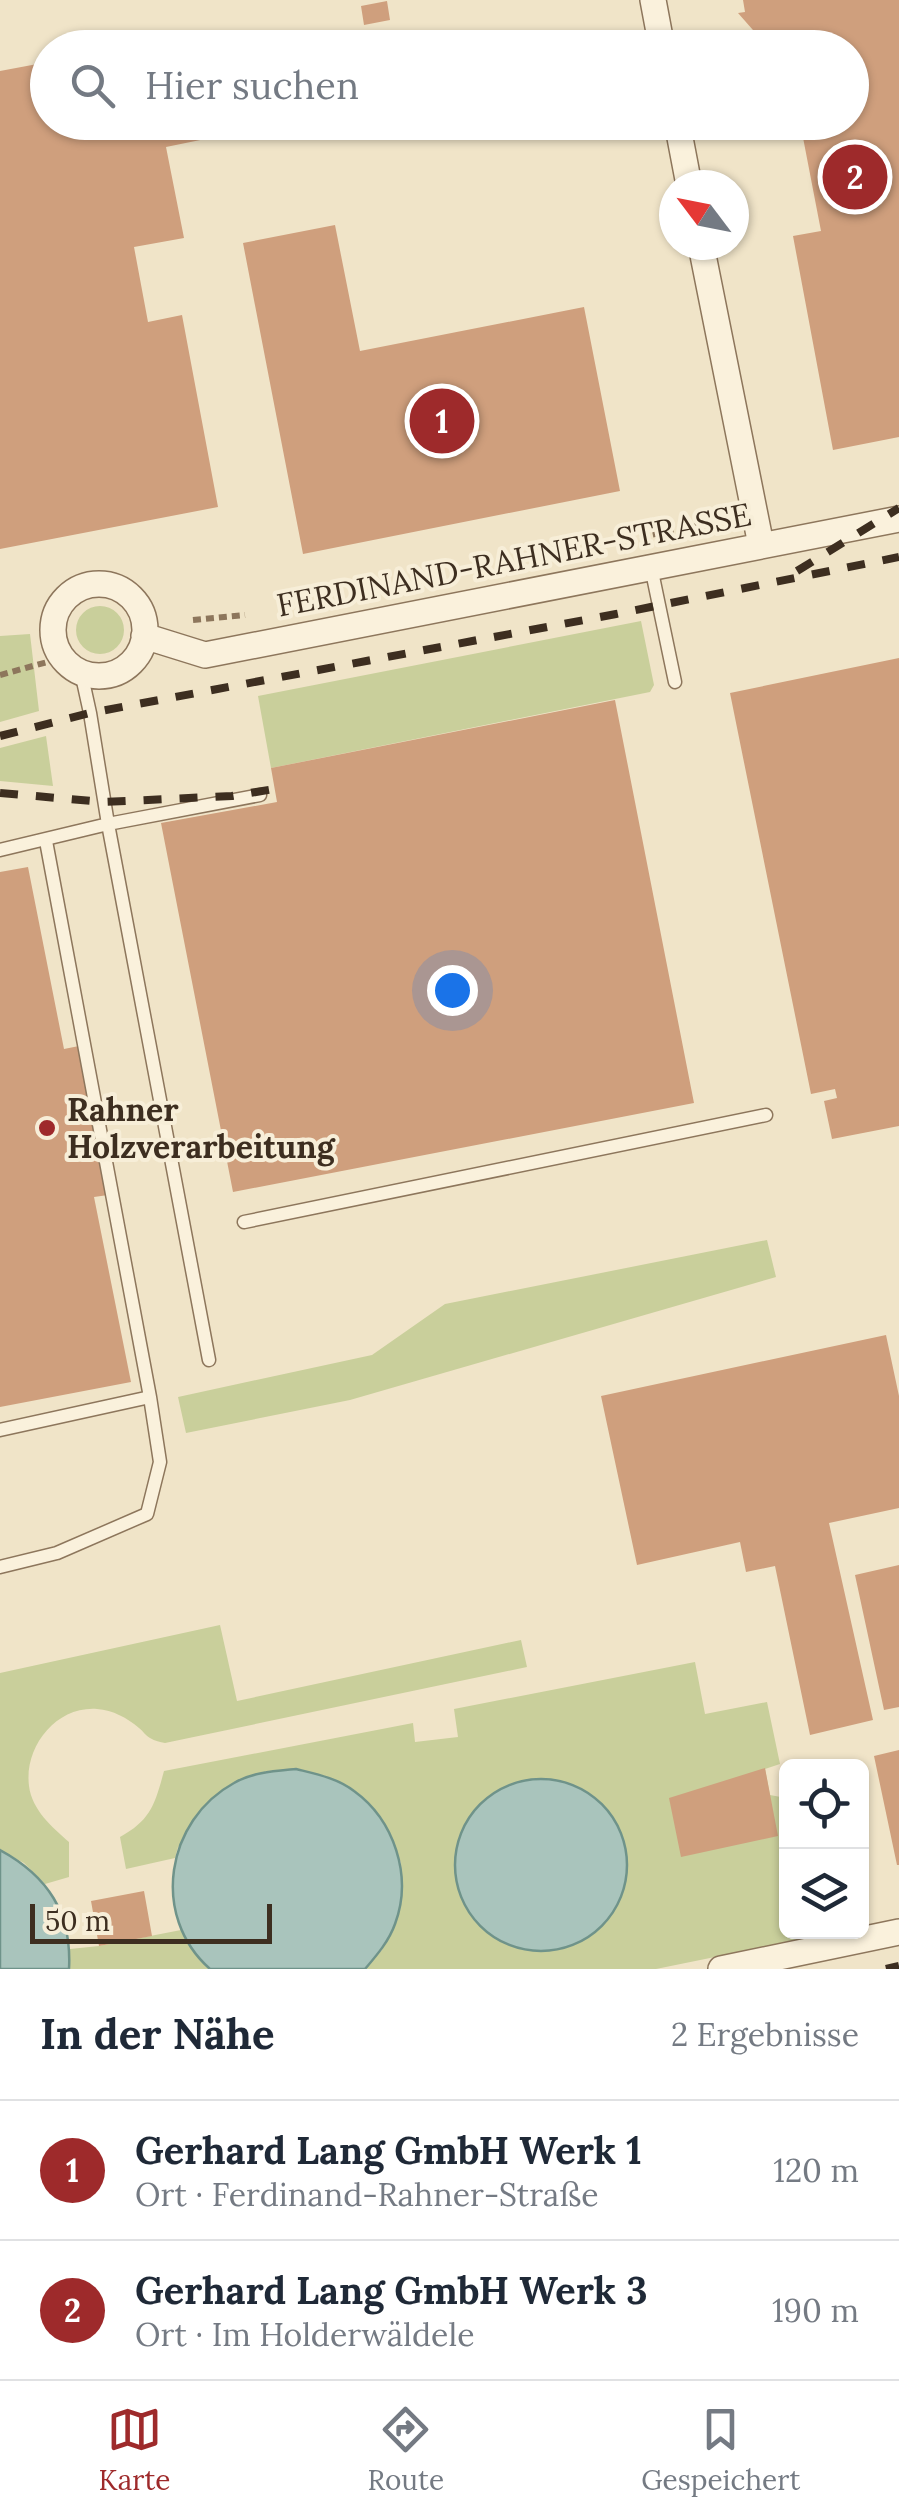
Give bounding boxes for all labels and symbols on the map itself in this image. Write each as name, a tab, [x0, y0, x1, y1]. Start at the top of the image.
pin: 2	[822, 140, 888, 214]
north arrow	[659, 170, 749, 260]
pin: 1	[410, 384, 474, 458]
street label: FERDINAND-RAHNER-STRASSE	[273, 493, 755, 626]
your location	[427, 965, 478, 1016]
place label: Rahner Holzverarbeitung	[67, 1089, 336, 1167]
marker: Rahner Holzverarbeitung	[36, 1117, 58, 1139]
scale bar	[30, 1899, 272, 1944]

